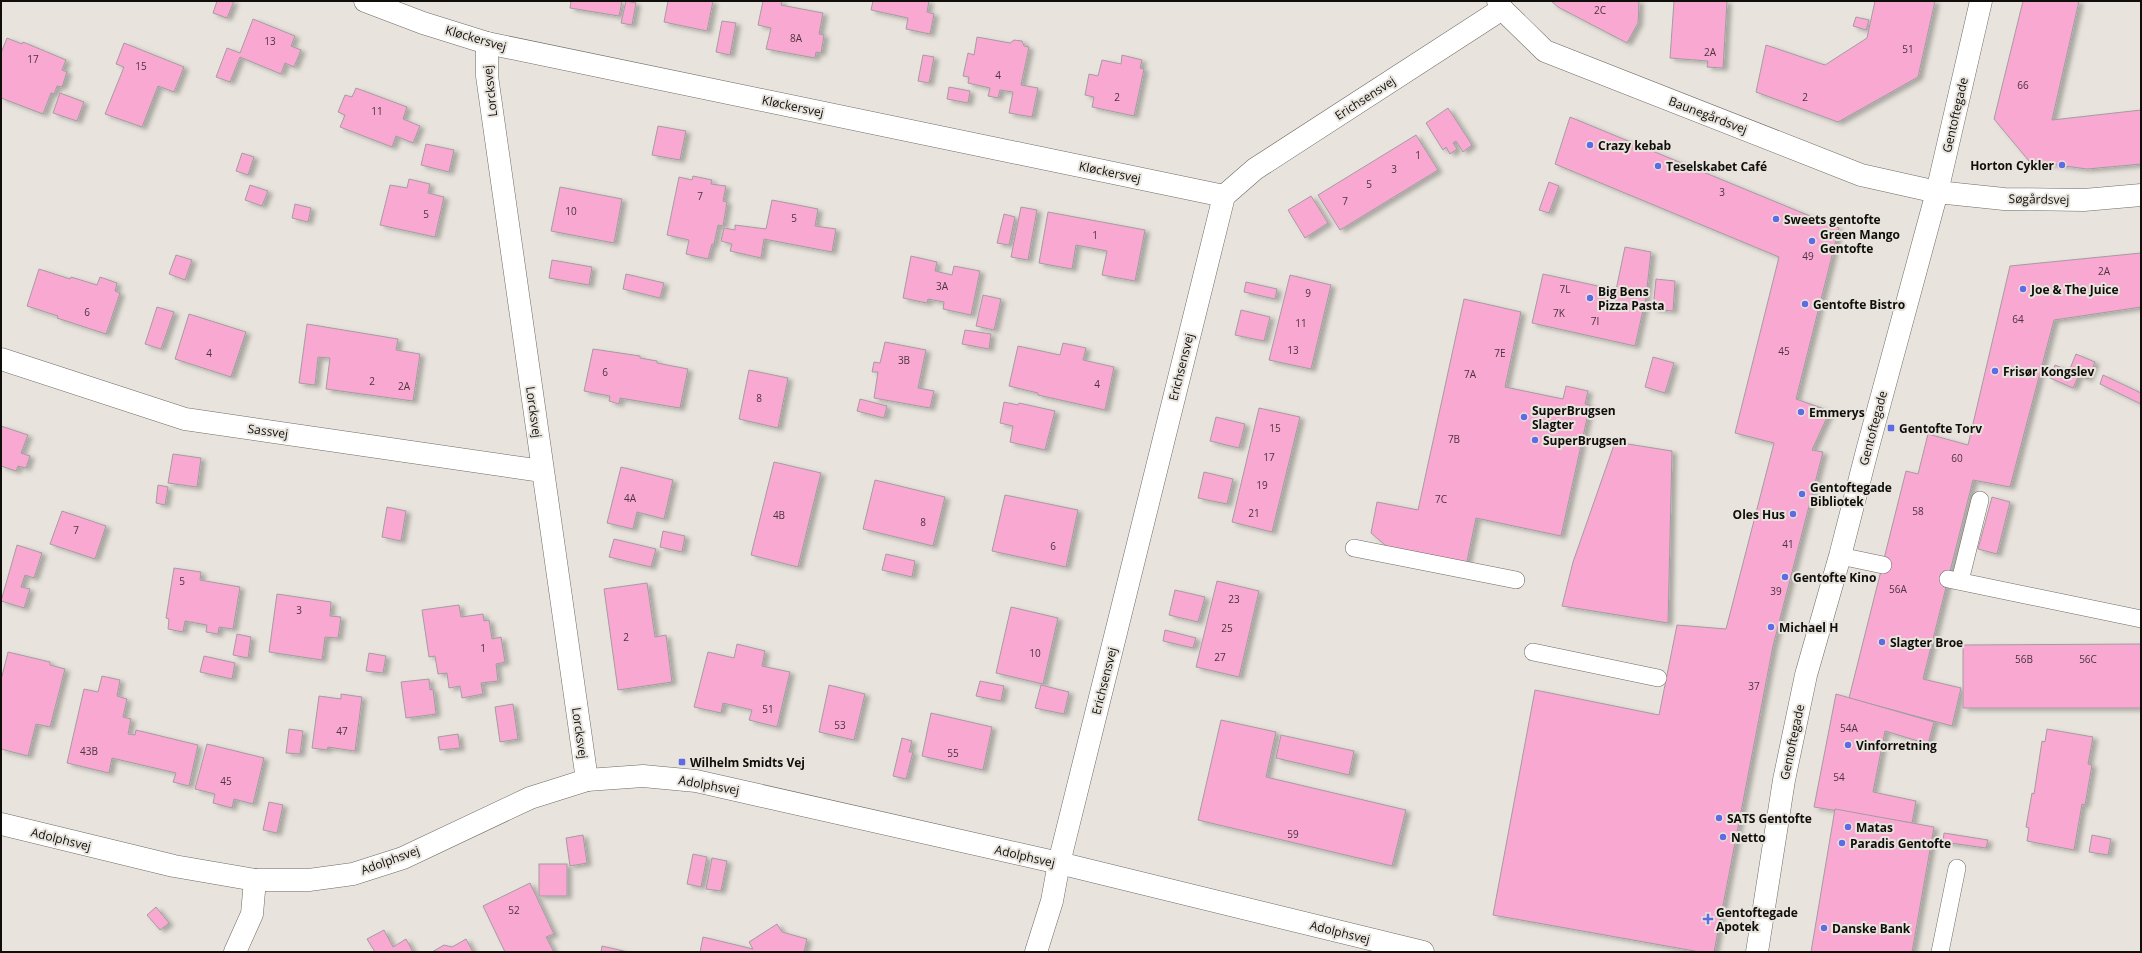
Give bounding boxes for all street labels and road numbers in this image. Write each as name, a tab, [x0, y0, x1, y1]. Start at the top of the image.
street label: Kløckersvej	[443, 21, 509, 55]
street label: Lorcksvej	[479, 64, 501, 118]
street label: Erichsensvej	[1331, 72, 1399, 124]
street label: Gentoftegade	[1938, 76, 1972, 154]
street label: Kløckersvej	[761, 91, 825, 121]
street label: Baunegårdsvej	[1666, 92, 1750, 138]
street label: Kløckersvej	[1078, 157, 1142, 187]
street label: Søgårdsvej	[2008, 190, 2070, 208]
street label: Erichsensvej	[1164, 331, 1198, 403]
street label: Lorcksvej	[522, 385, 546, 439]
street label: Gentoftegade	[1855, 389, 1891, 467]
street label: Sassvej	[247, 420, 289, 442]
street label: Erichsensvej	[1087, 645, 1121, 717]
street label: Gentoftegade	[1776, 702, 1808, 781]
street label: Lorcksvej	[568, 706, 592, 760]
street label: Adolphsvej	[677, 771, 741, 799]
street label: Adolphsvej	[29, 823, 93, 855]
street label: Adolphsvej	[993, 841, 1057, 871]
street label: Adolphsvej	[358, 842, 422, 878]
street label: Adolphsvej	[1308, 916, 1372, 948]

